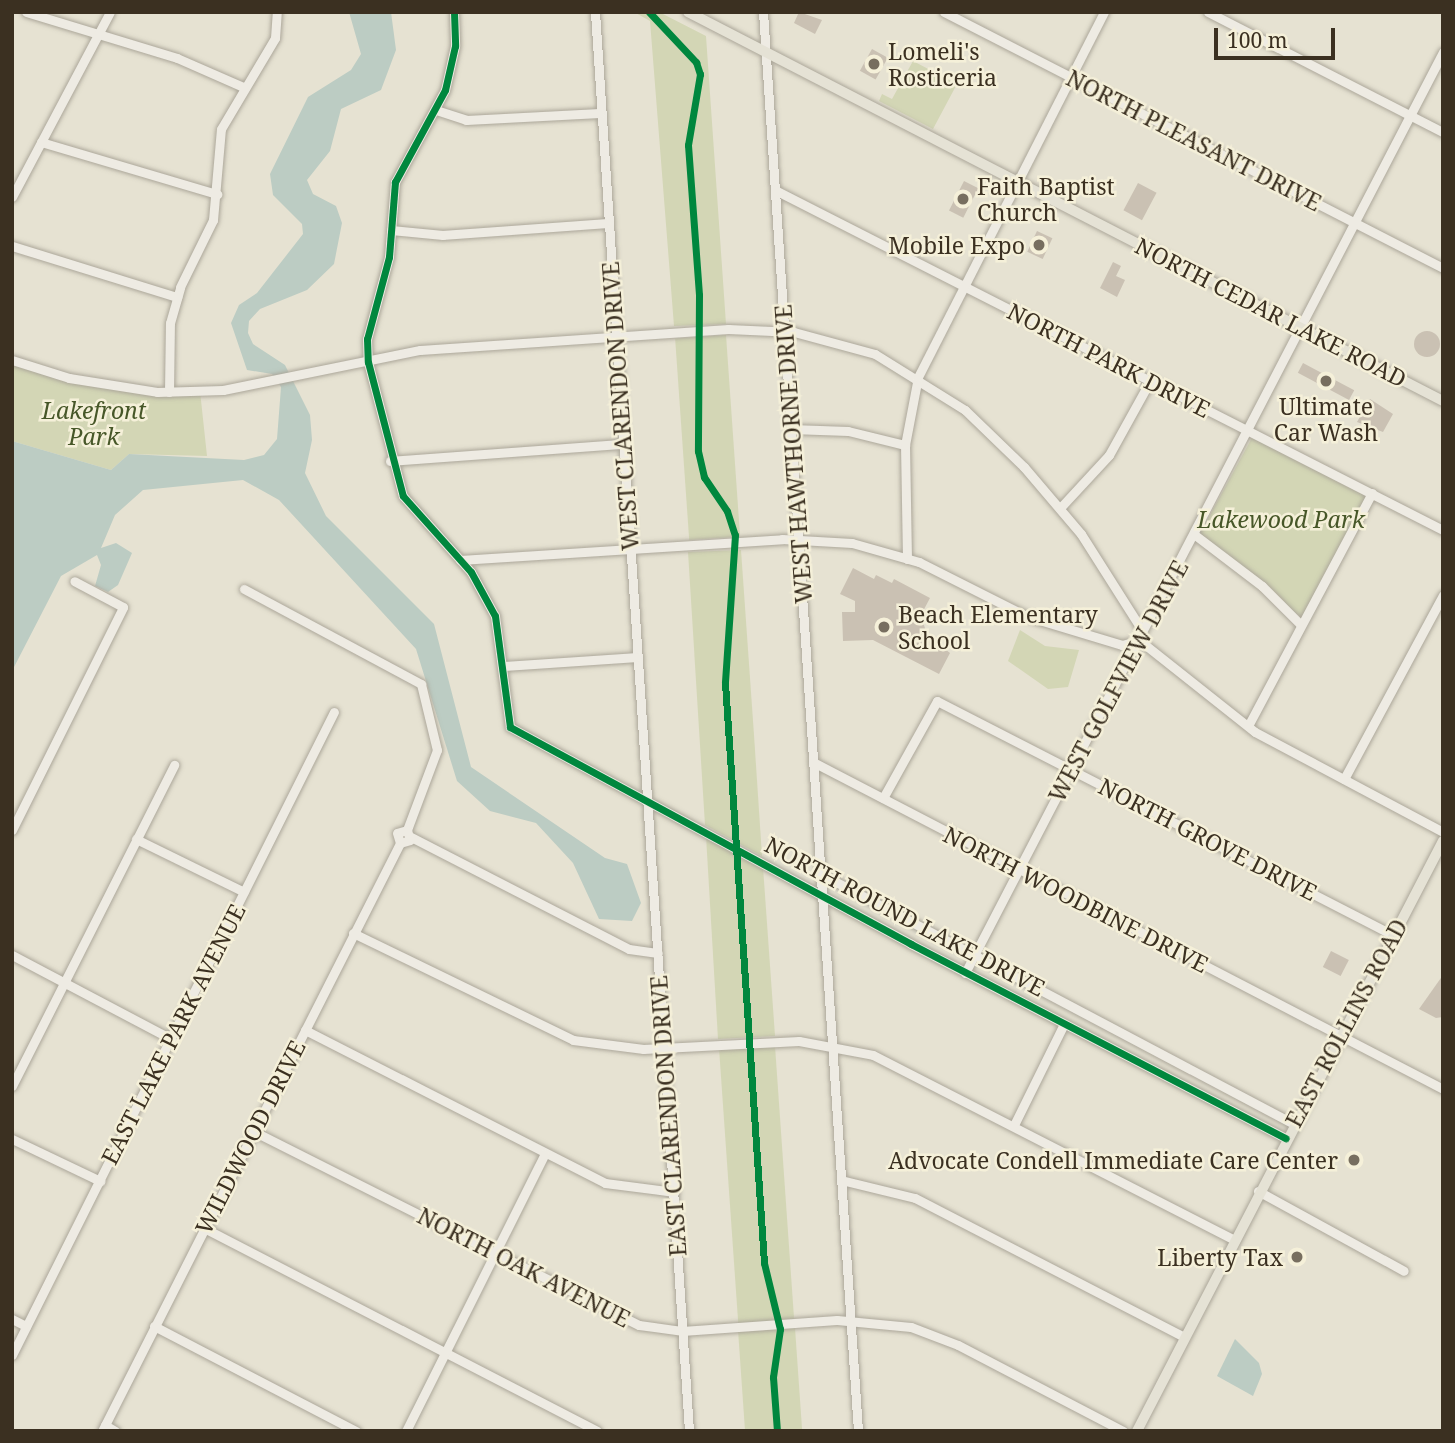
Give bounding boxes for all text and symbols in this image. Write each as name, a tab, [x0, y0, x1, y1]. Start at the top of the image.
scale bar	[1217, 14, 1338, 58]
text: 100 m	[1227, 26, 1288, 54]
place label: Lomeli's Rosticeria	[888, 37, 997, 91]
marker: Lomeli's Rosticeria	[866, 56, 882, 72]
street label: NORTH PLEASANT DRIVE	[1062, 64, 1326, 216]
place label: Faith Baptist Church	[977, 172, 1115, 226]
marker: Faith Baptist Church	[955, 191, 971, 207]
place label: Mobile Expo	[888, 231, 1025, 259]
street label: NORTH CEDAR LAKE ROAD	[1131, 231, 1411, 393]
marker: Mobile Expo	[1031, 237, 1047, 253]
street label: WEST CLARENDON DRIVE	[596, 261, 644, 551]
street label: NORTH PARK DRIVE	[1003, 297, 1215, 423]
street label: WEST HAWTHORNE DRIVE	[769, 303, 817, 605]
marker: Ultimate Car Wash	[1318, 373, 1334, 389]
place label: Ultimate Car Wash	[1274, 392, 1378, 446]
park label: Lakefront Park	[42, 396, 146, 450]
park label: Lakewood Park	[1197, 505, 1365, 533]
street label: WEST GOLFVIEW DRIVE	[1042, 555, 1194, 807]
place label: Beach Elementary School	[898, 600, 1098, 654]
marker: Beach Elementary School	[876, 619, 892, 635]
street label: NORTH GROVE DRIVE	[1094, 772, 1322, 906]
street label: NORTH WOODBINE DRIVE	[939, 820, 1213, 978]
street label: NORTH ROUND LAKE DRIVE	[760, 830, 1050, 1002]
street label: EAST LAKE PARK AVENUE	[95, 899, 251, 1169]
street label: EAST ROLLINS ROAD	[1279, 914, 1413, 1132]
street label: EAST CLARENDON DRIVE	[644, 975, 692, 1257]
street label: WILDWOOD DRIVE	[189, 1036, 311, 1238]
place label: Advocate Condell Immediate Care Center	[888, 1146, 1338, 1174]
marker: Advocate Condell Immediate Care Center	[1344, 1150, 1364, 1170]
street label: NORTH OAK AVENUE	[413, 1201, 635, 1333]
place label: Liberty Tax	[1157, 1243, 1283, 1271]
marker: Liberty Tax	[1289, 1249, 1305, 1265]

